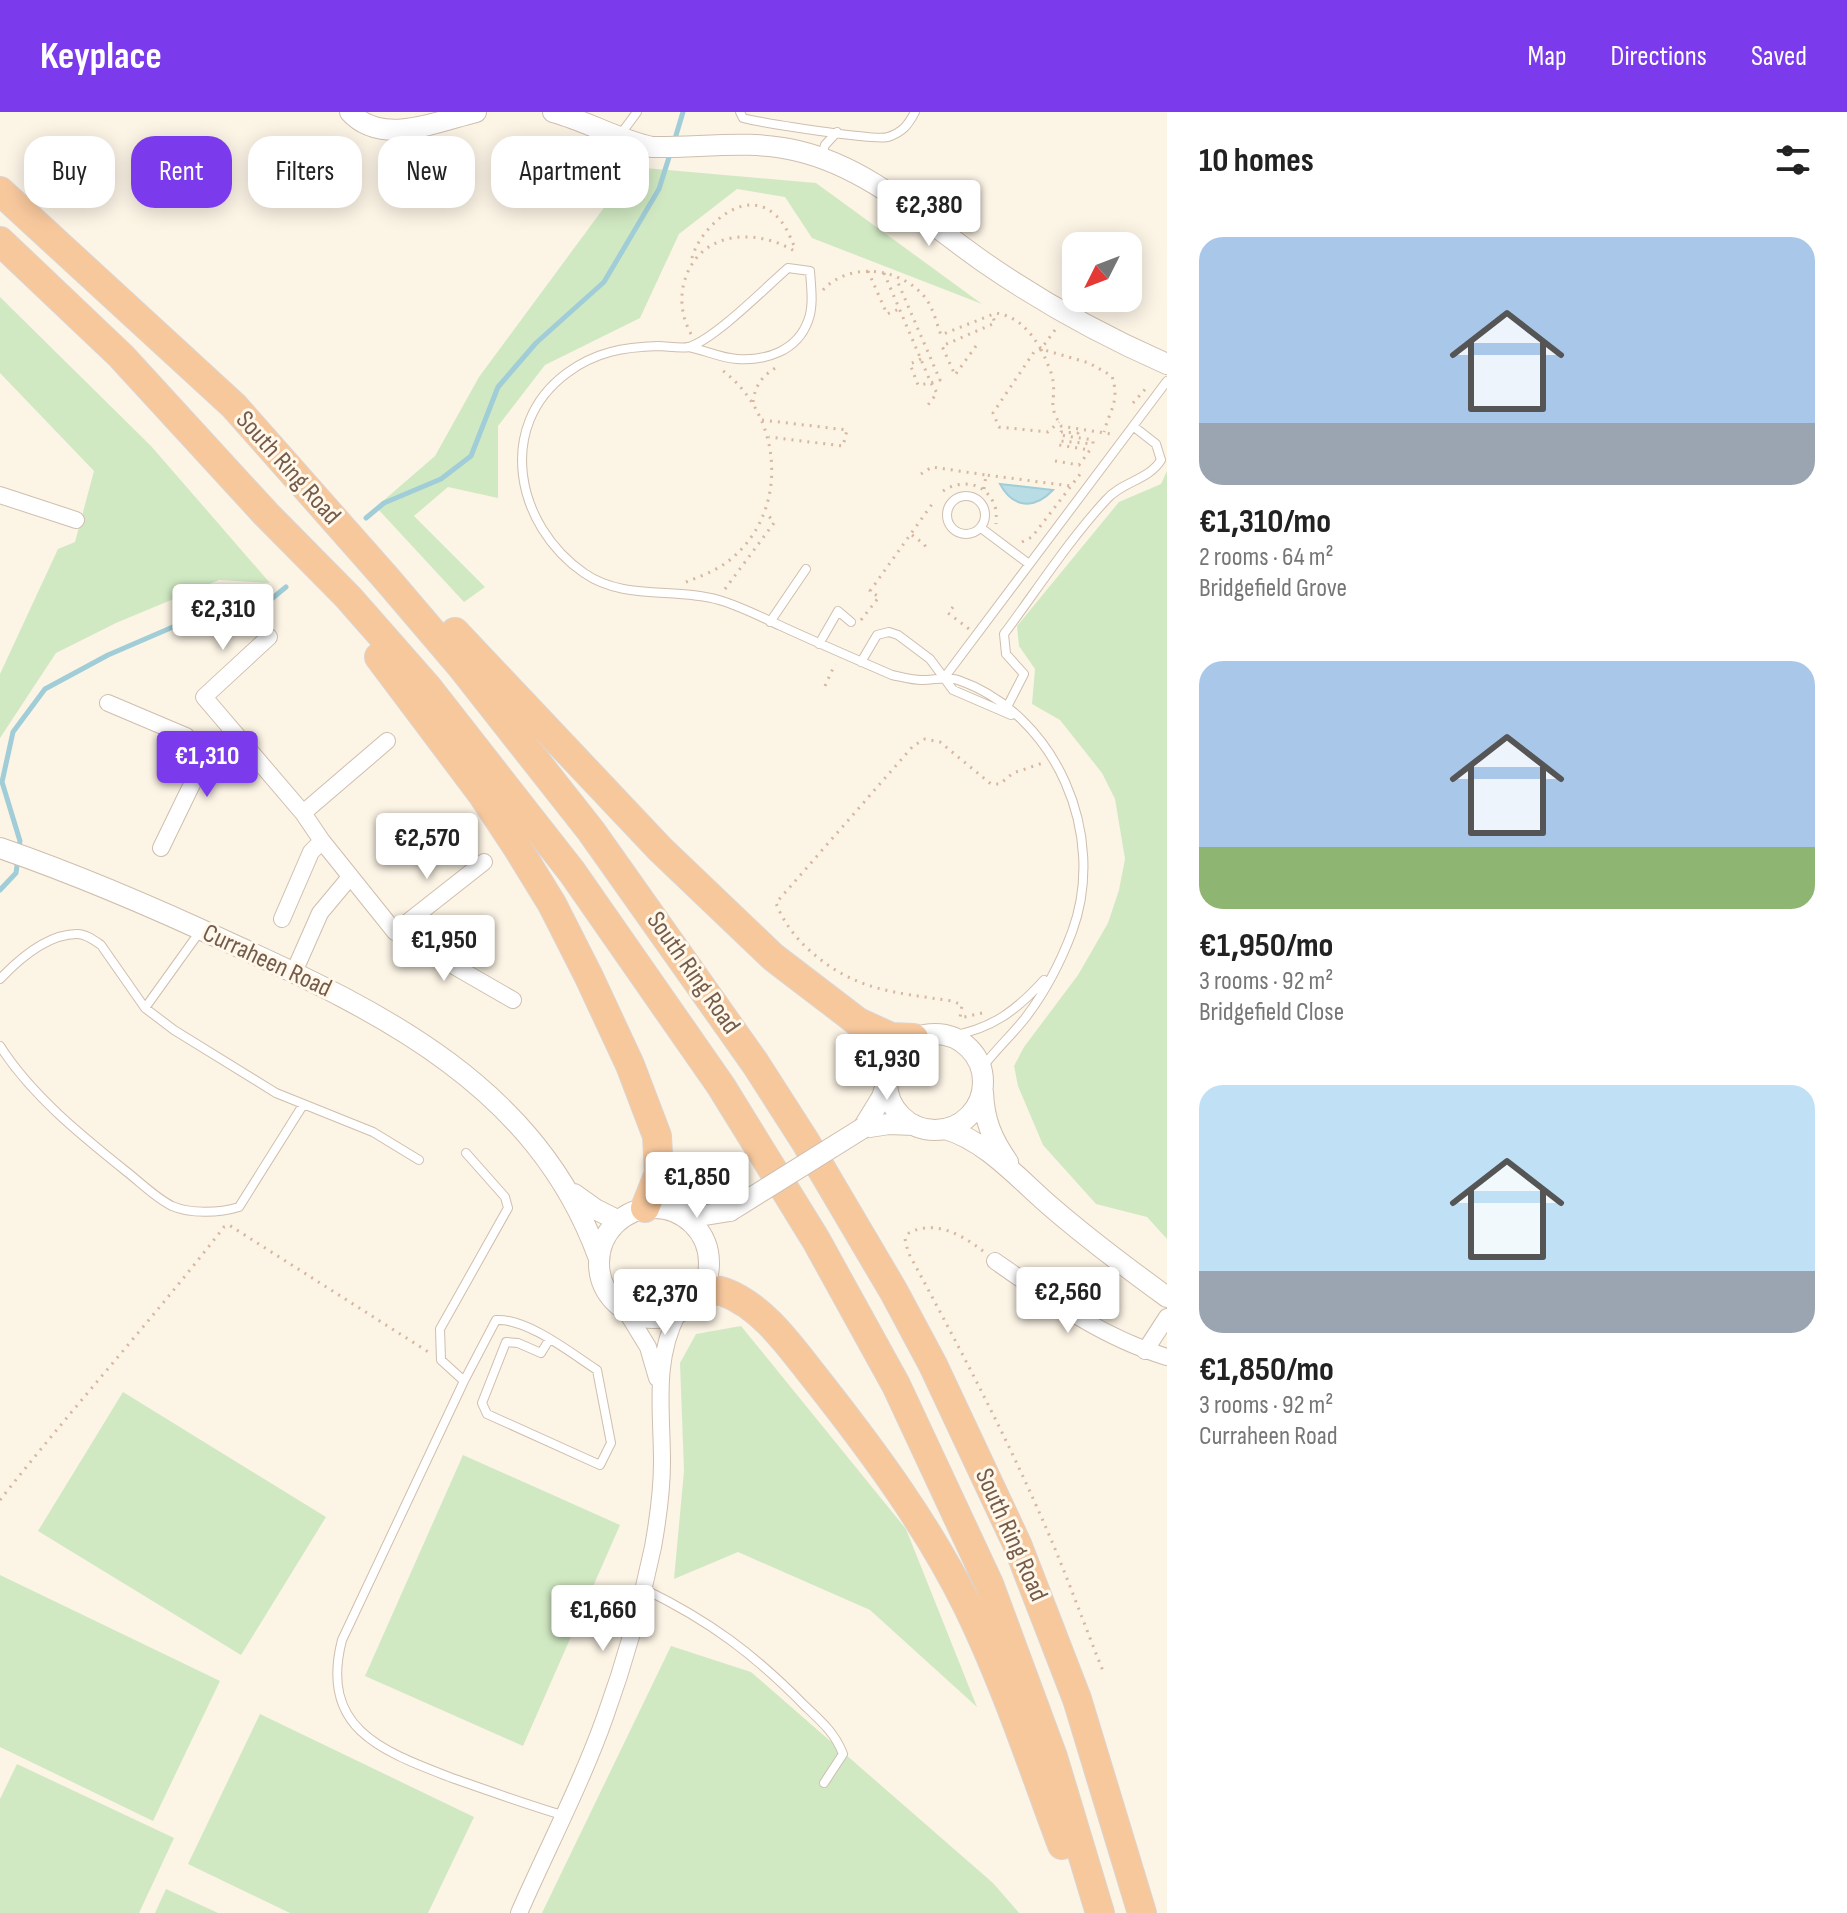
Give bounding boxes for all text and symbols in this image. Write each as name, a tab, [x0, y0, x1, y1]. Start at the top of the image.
text: Keyplace	[40, 34, 162, 79]
text: Map	[1528, 40, 1567, 73]
text: Directions	[1611, 40, 1707, 73]
text: Saved	[1751, 40, 1807, 73]
chip: Buy	[24, 136, 115, 208]
chip: Rent	[131, 136, 232, 208]
chip: Filters	[248, 136, 362, 208]
chip: New	[378, 136, 475, 208]
chip: Apartment	[491, 136, 649, 208]
icon: filters	[1771, 138, 1815, 182]
text: 10 homes	[1199, 140, 1314, 181]
pin: €2,380	[864, 180, 994, 248]
text: €2,380	[895, 190, 963, 221]
north arrow	[1062, 232, 1142, 312]
map controls	[1062, 232, 1142, 312]
icon: home	[1435, 289, 1579, 433]
street label: South Ring Road	[229, 405, 347, 531]
text: €1,310/mo	[1199, 501, 1331, 542]
text: 2 rooms · 64 m²	[1199, 542, 1334, 573]
text: Bridgefield Grove	[1199, 573, 1347, 604]
pin: €2,310	[158, 584, 288, 652]
text: €2,310	[190, 594, 256, 625]
icon: home	[1435, 713, 1579, 857]
pin: €1,310	[142, 731, 272, 799]
text: €1,310	[175, 741, 239, 772]
pin: €2,570	[362, 813, 492, 881]
text: €2,570	[394, 823, 460, 854]
street label: South Ring Road	[640, 906, 746, 1040]
pin: €1,950	[379, 915, 509, 983]
street label: Curraheen Road	[198, 918, 336, 1004]
text: €1,950	[411, 925, 477, 956]
text: €1,950/mo	[1199, 925, 1333, 966]
text: 3 rooms · 92 m²	[1199, 966, 1333, 997]
text: Bridgefield Close	[1199, 997, 1344, 1028]
pin: €1,930	[822, 1034, 952, 1102]
text: €1,930	[854, 1044, 920, 1075]
icon: home	[1435, 1137, 1579, 1281]
pin: €1,850	[632, 1152, 762, 1220]
text: €1,850	[664, 1162, 730, 1193]
pin: €2,560	[1003, 1267, 1133, 1335]
pin: €2,370	[600, 1269, 730, 1337]
text: €2,560	[1034, 1277, 1102, 1308]
text: €2,370	[632, 1279, 698, 1310]
text: €1,850/mo	[1199, 1349, 1334, 1390]
text: 3 rooms · 92 m²	[1199, 1390, 1333, 1421]
text: Curraheen Road	[1199, 1421, 1338, 1452]
street label: South Ring Road	[968, 1464, 1054, 1606]
pin: €1,660	[538, 1585, 668, 1653]
text: €1,660	[569, 1595, 637, 1626]

